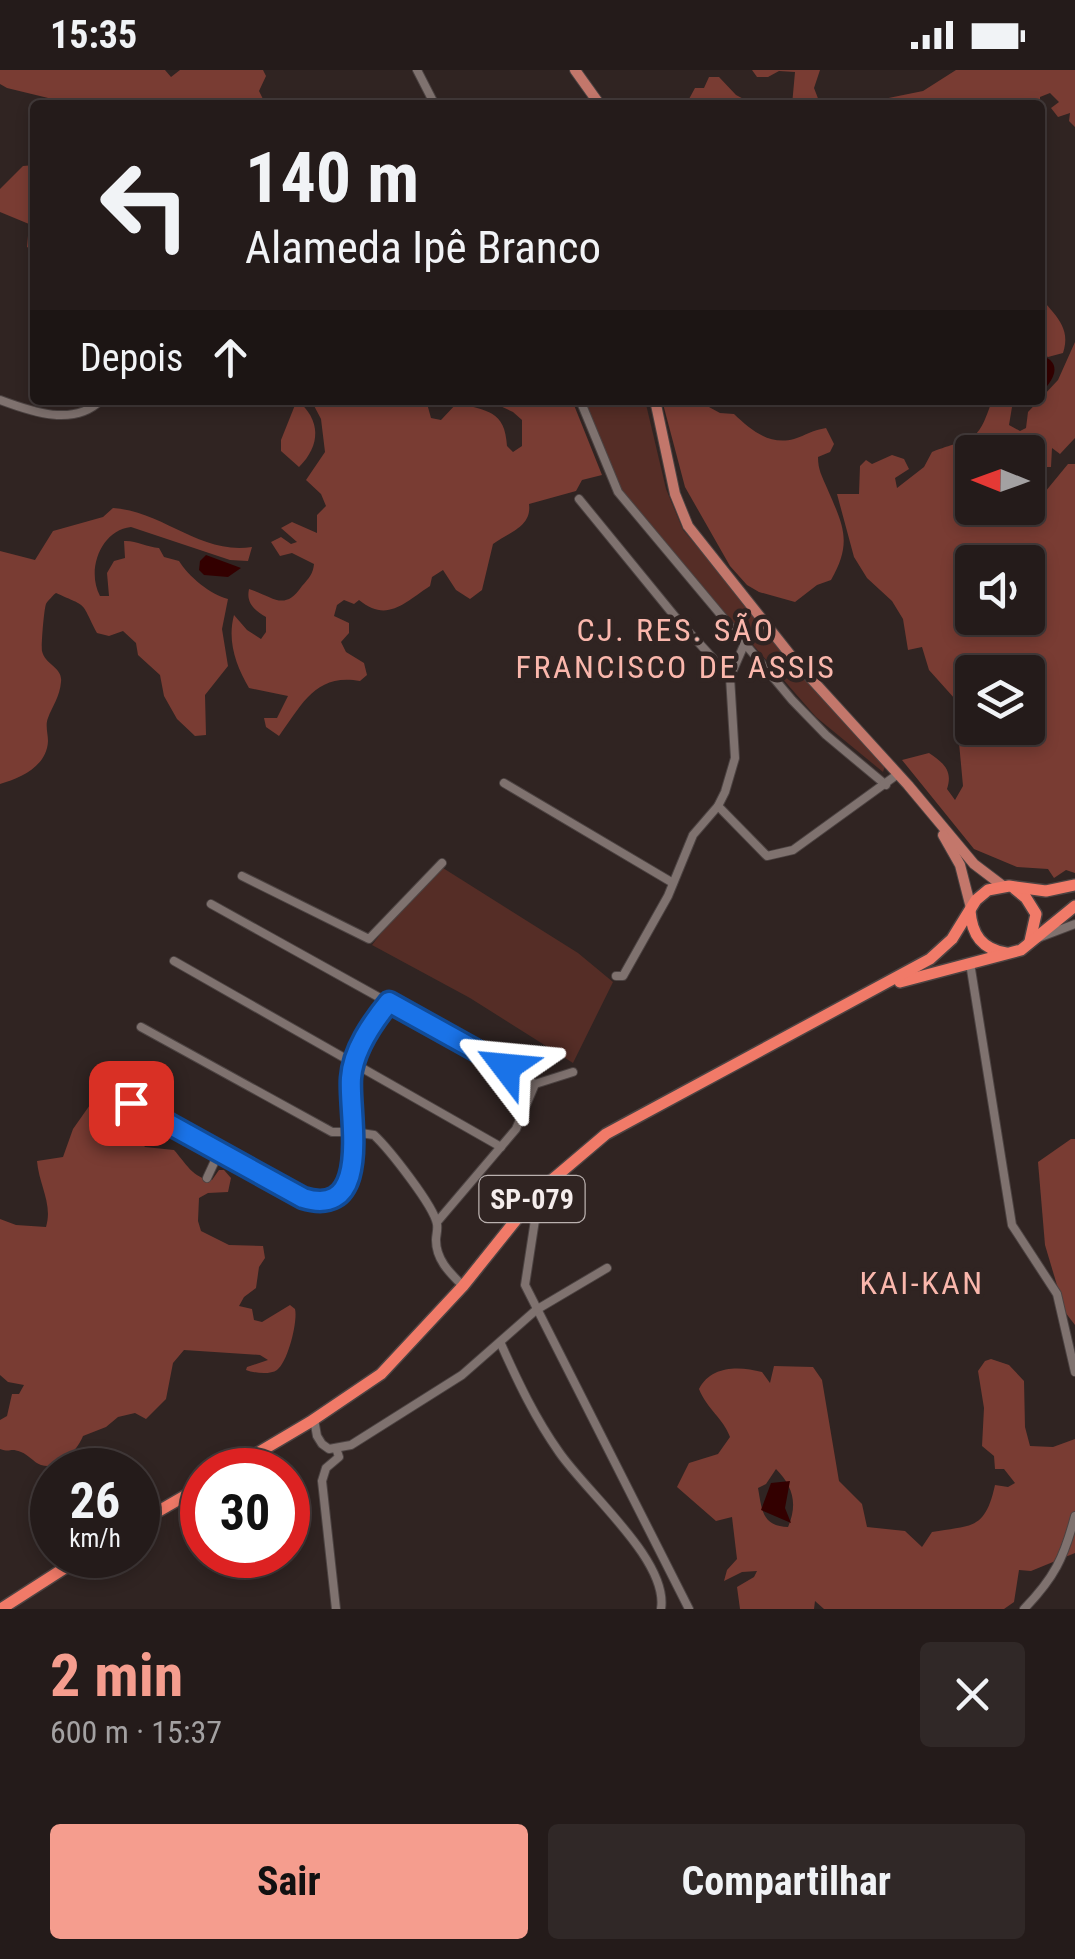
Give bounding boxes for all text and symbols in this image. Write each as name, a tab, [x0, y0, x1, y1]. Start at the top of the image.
text: 15:35	[50, 13, 137, 57]
text: 140 m	[245, 137, 419, 219]
icon: left	[80, 140, 210, 270]
text: Alameda Ipê Branco	[245, 221, 601, 274]
icon: ahead	[203, 330, 258, 385]
text: Depois	[80, 336, 183, 380]
north arrow	[955, 435, 1045, 525]
map controls	[955, 435, 1045, 745]
button: sound	[955, 545, 1045, 635]
district label: CJ. RES. SÃO FRANCISCO DE ASSIS	[516, 611, 836, 686]
button: layers	[955, 655, 1045, 745]
position arrow	[454, 1015, 558, 1119]
pin	[89, 1061, 174, 1146]
icon: arrive	[104, 1076, 159, 1131]
road number: SP-079	[480, 1176, 584, 1222]
district label: KAI-KAN	[859, 1264, 985, 1302]
speed limit sign: 30	[180, 1448, 310, 1578]
text: 26	[70, 1472, 120, 1530]
text: km/h	[69, 1524, 121, 1553]
text: 2 min	[50, 1640, 183, 1711]
button: close	[920, 1642, 1025, 1747]
text: 600 m · 15:37	[50, 1713, 222, 1751]
button: Sair	[50, 1824, 528, 1939]
button: Compartilhar	[548, 1824, 1025, 1939]

